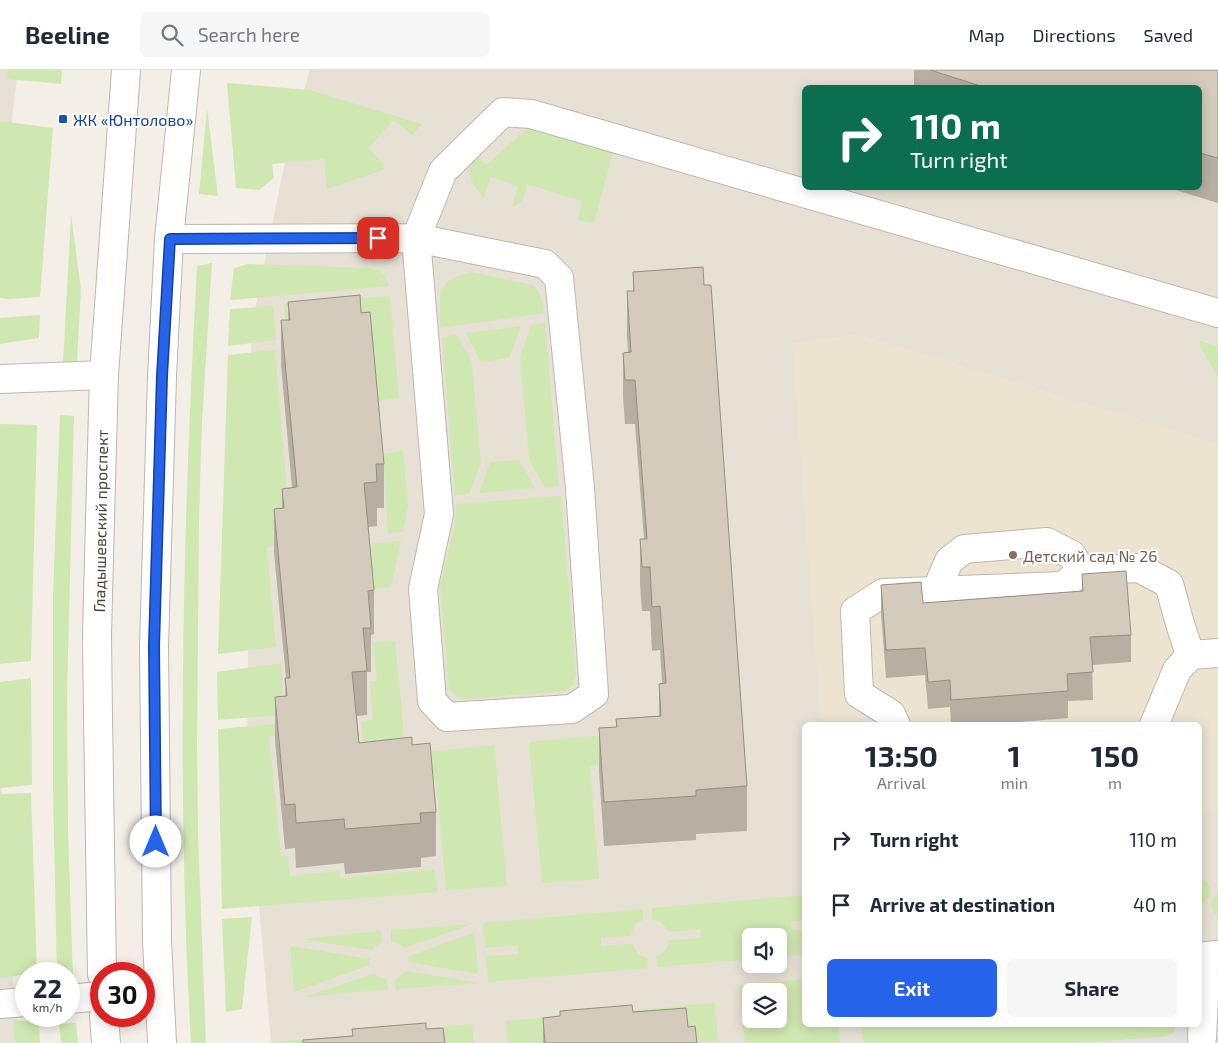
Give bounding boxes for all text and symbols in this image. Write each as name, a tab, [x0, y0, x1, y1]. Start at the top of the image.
search box	[140, 12, 490, 57]
text: Beeline	[25, 20, 110, 49]
icon: search	[158, 21, 186, 49]
text: Search here	[198, 23, 300, 46]
text: Map	[968, 24, 1005, 46]
text: Directions	[1033, 24, 1116, 46]
text: Saved	[1144, 24, 1193, 46]
text: 110 m	[910, 104, 1001, 146]
icon: right	[827, 105, 892, 170]
place label: ЖК «Юнтолово»	[73, 110, 193, 129]
marker: ЖК «Юнтолово»	[57, 113, 69, 125]
text: Turn right	[910, 146, 1008, 172]
pin	[357, 217, 399, 259]
icon: arrive	[364, 224, 392, 252]
street label: Гладышевский проспект	[89, 429, 111, 613]
place label: Детский сад № 26	[1023, 546, 1157, 565]
marker: Детский сад № 26	[1007, 549, 1019, 561]
text: 13:50	[865, 737, 938, 773]
text: 1	[1008, 737, 1021, 773]
text: 150	[1091, 737, 1139, 773]
text: Arrival	[877, 773, 926, 792]
text: min	[1001, 773, 1028, 792]
text: m	[1108, 773, 1122, 792]
position arrow	[129, 815, 181, 867]
icon: right	[827, 826, 855, 854]
text: Turn right	[870, 828, 958, 851]
text: 110 m	[1130, 828, 1177, 851]
icon: arrive	[827, 891, 855, 919]
text: Arrive at destination	[870, 893, 1055, 916]
text: 40 m	[1133, 893, 1177, 916]
map controls	[742, 928, 787, 1028]
button: sound	[742, 928, 787, 973]
button: Exit	[827, 959, 997, 1017]
button: Share	[1007, 959, 1177, 1017]
speed limit sign: 30	[90, 962, 155, 1027]
text: 22	[33, 973, 62, 1003]
button: layers	[742, 983, 787, 1028]
text: km/h	[33, 1000, 62, 1014]

